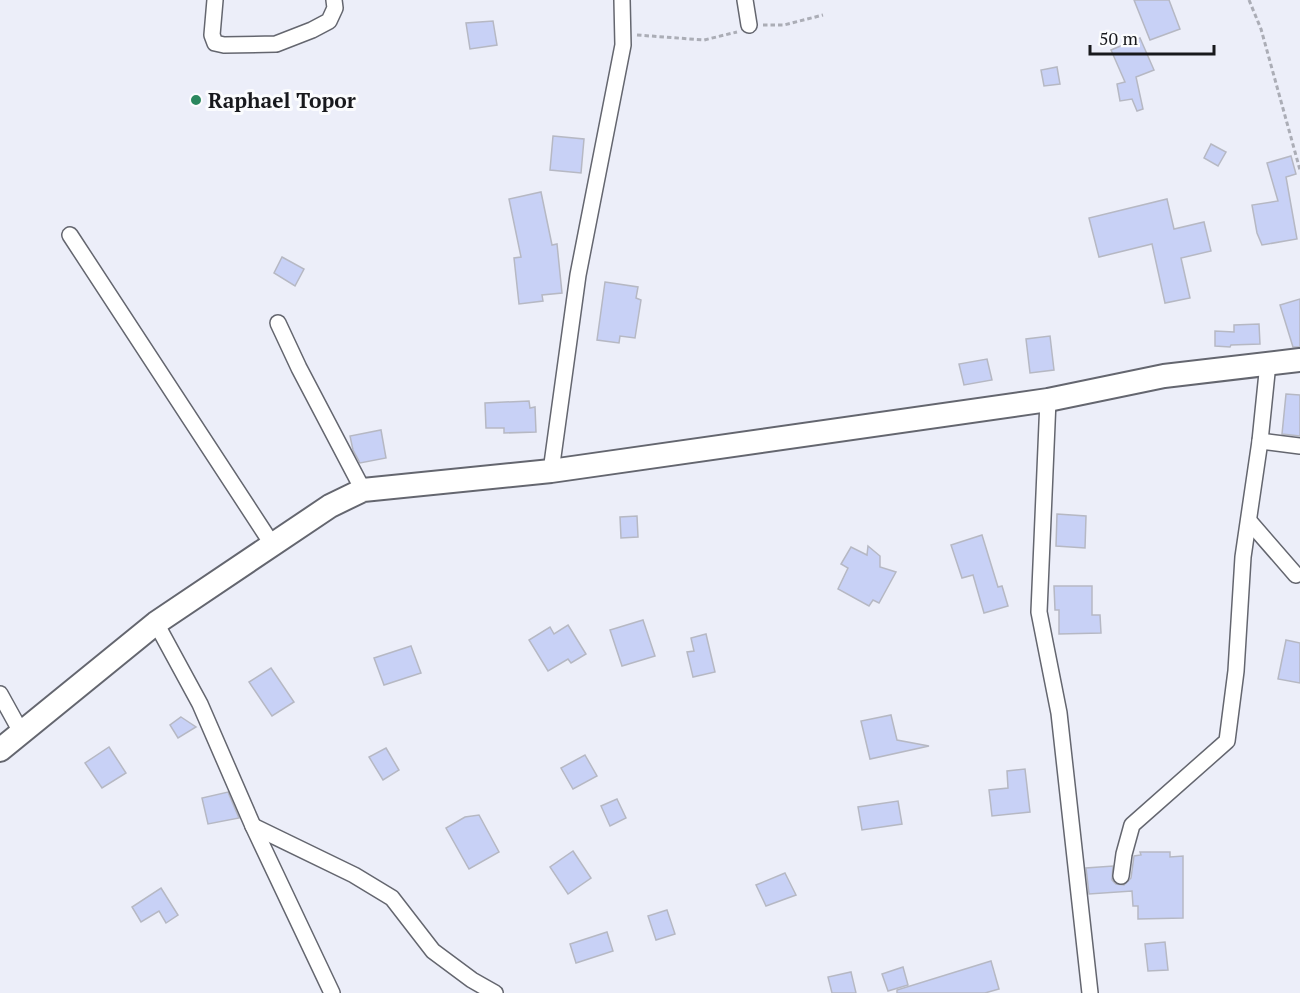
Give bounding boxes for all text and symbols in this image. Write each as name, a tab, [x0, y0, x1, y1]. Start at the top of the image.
scale bar	[1090, 18, 1214, 56]
text: 50 m	[1099, 26, 1139, 50]
place label: Raphael Topor	[208, 86, 356, 114]
marker: Raphael Topor	[189, 93, 203, 107]

